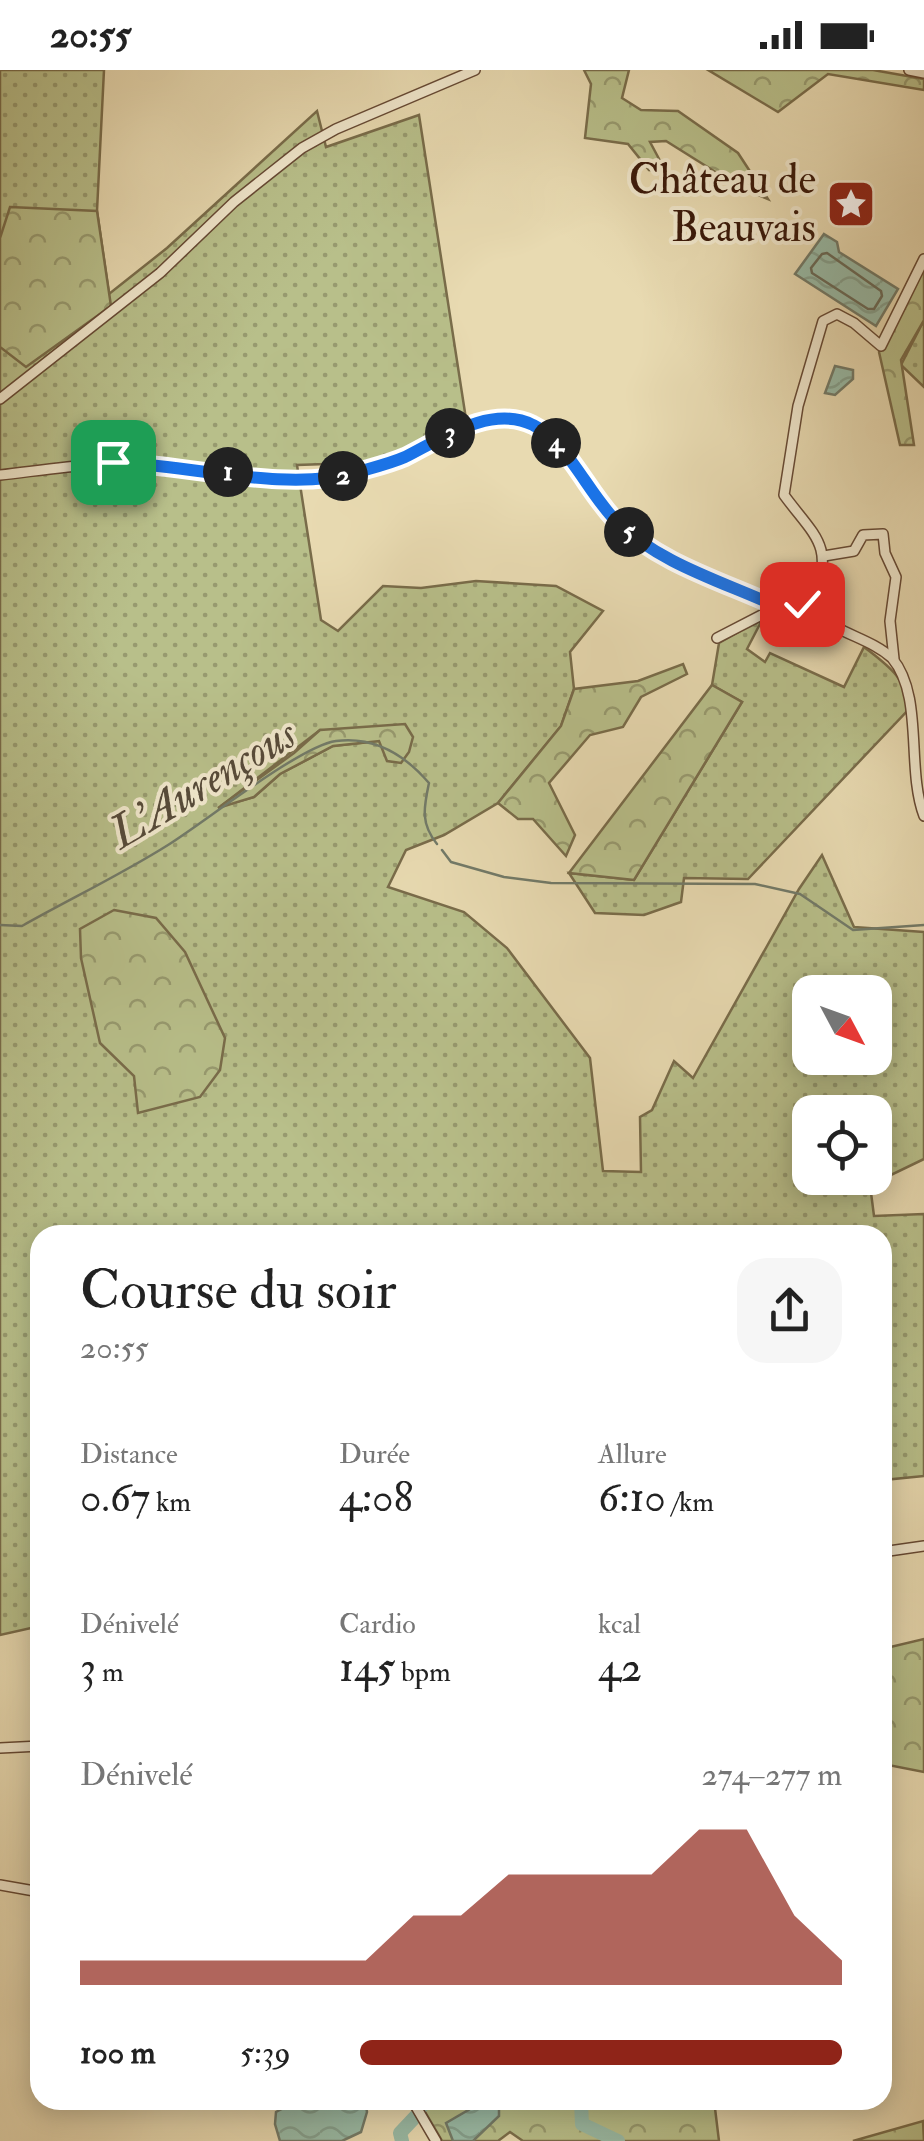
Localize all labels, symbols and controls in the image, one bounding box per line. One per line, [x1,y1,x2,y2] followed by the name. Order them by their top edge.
[50,11,132,59] text: 20:55
[629,154,816,254] place label: Château de Beauvais
[825,178,877,230] place icon: Château de Beauvais
[425,408,475,458] pin: 3
[445,415,455,450] text: 3
[531,418,581,468] pin: 4
[71,420,156,505] pin
[548,425,564,460] text: 4
[86,435,141,490] icon: arrive
[203,447,253,497] pin: 1
[318,451,368,501] pin: 2
[223,454,233,489] text: 1
[336,458,350,493] text: 2
[604,507,654,557] pin: 5
[623,514,635,549] text: 5
[760,562,845,647] pin
[775,577,830,632] icon: check
[98,706,307,863] water label: L'Aurençous
[792,975,892,1075] north arrow
[792,975,892,1195] map controls
[792,1095,892,1195] button: locate
[80,1256,397,1325] text: Course du soir
[737,1258,842,1363] button: share
[80,1328,149,1368] text: 20:55
[80,1437,178,1472] text: Distance
[339,1437,410,1472] text: Durée
[598,1437,667,1472] text: Allure
[80,1472,150,1524] text: 0.67
[339,1472,413,1524] text: 4:08
[598,1472,666,1524] text: 6:10
[150,1485,191,1520] text: km
[666,1485,714,1520] text: /km
[80,1607,179,1642] text: Dénivelé
[339,1607,416,1642] text: Cardio
[598,1607,641,1642] text: kcal
[80,1642,96,1694] text: 3
[339,1642,395,1694] text: 145
[598,1642,642,1694] text: 42
[96,1655,124,1690] text: m
[395,1655,451,1690] text: bpm
[80,1755,193,1795] text: Dénivelé
[702,1755,842,1795] text: 274–277 m
[80,2033,156,2073] text: 100 m
[240,2033,291,2073] text: 5:39

